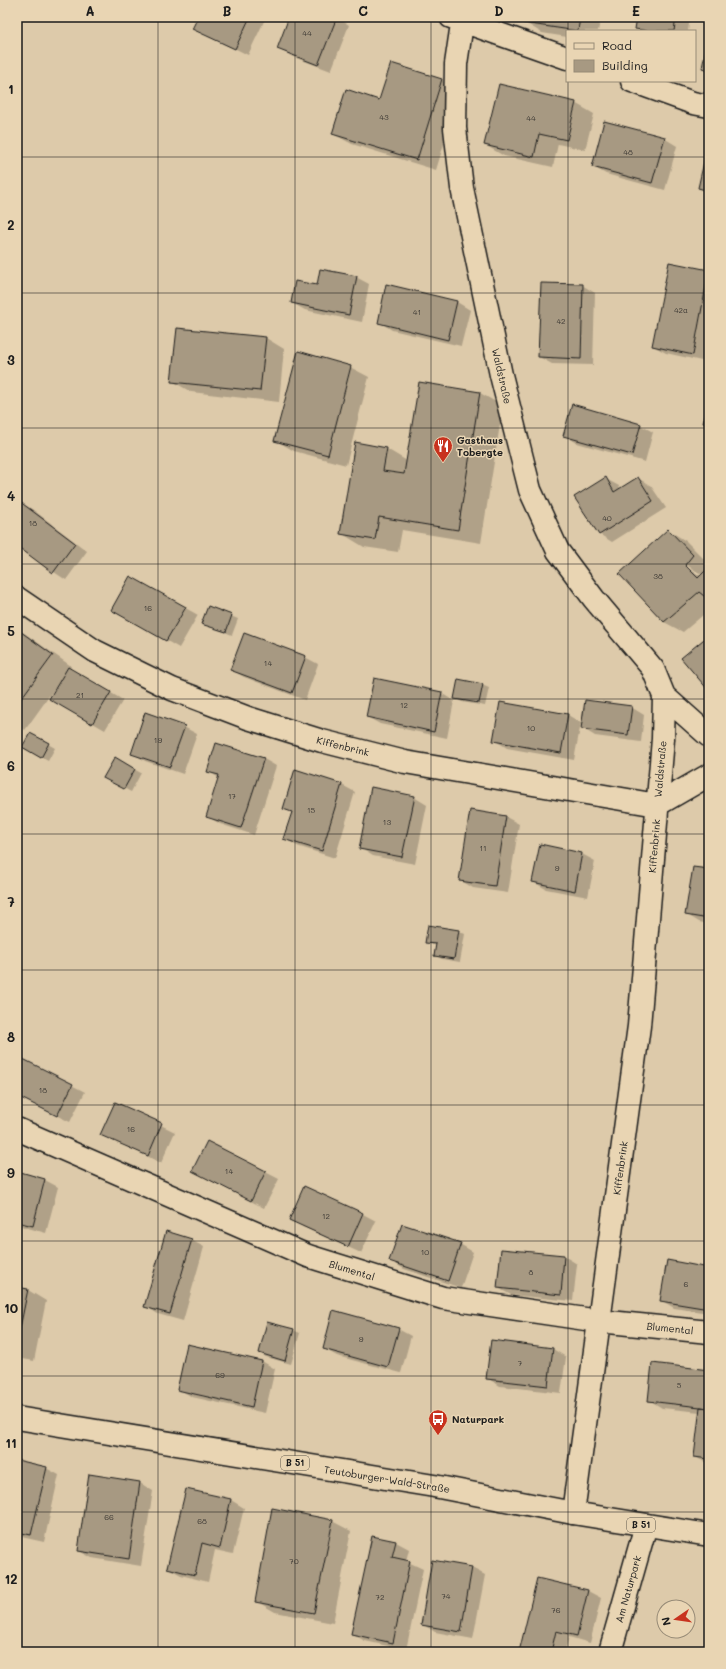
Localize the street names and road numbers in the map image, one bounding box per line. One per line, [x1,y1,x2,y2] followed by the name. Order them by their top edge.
[489,347,515,405] street label: Waldstraße
[315,733,371,759] street label: Kiffenbrink
[651,740,669,798] street label: Waldstraße
[645,819,663,873] street label: Kiffenbrink
[609,1140,631,1196] street label: Kiffenbrink
[327,1256,377,1284] street label: Blumental
[646,1319,694,1337] street label: Blumental
[281,1456,309,1470] road number: B 51
[323,1462,451,1496] street label: Teutoburger-Wald-Straße
[627,1518,655,1532] road number: B 51
[612,1554,644,1624] street label: Am Naturpark

